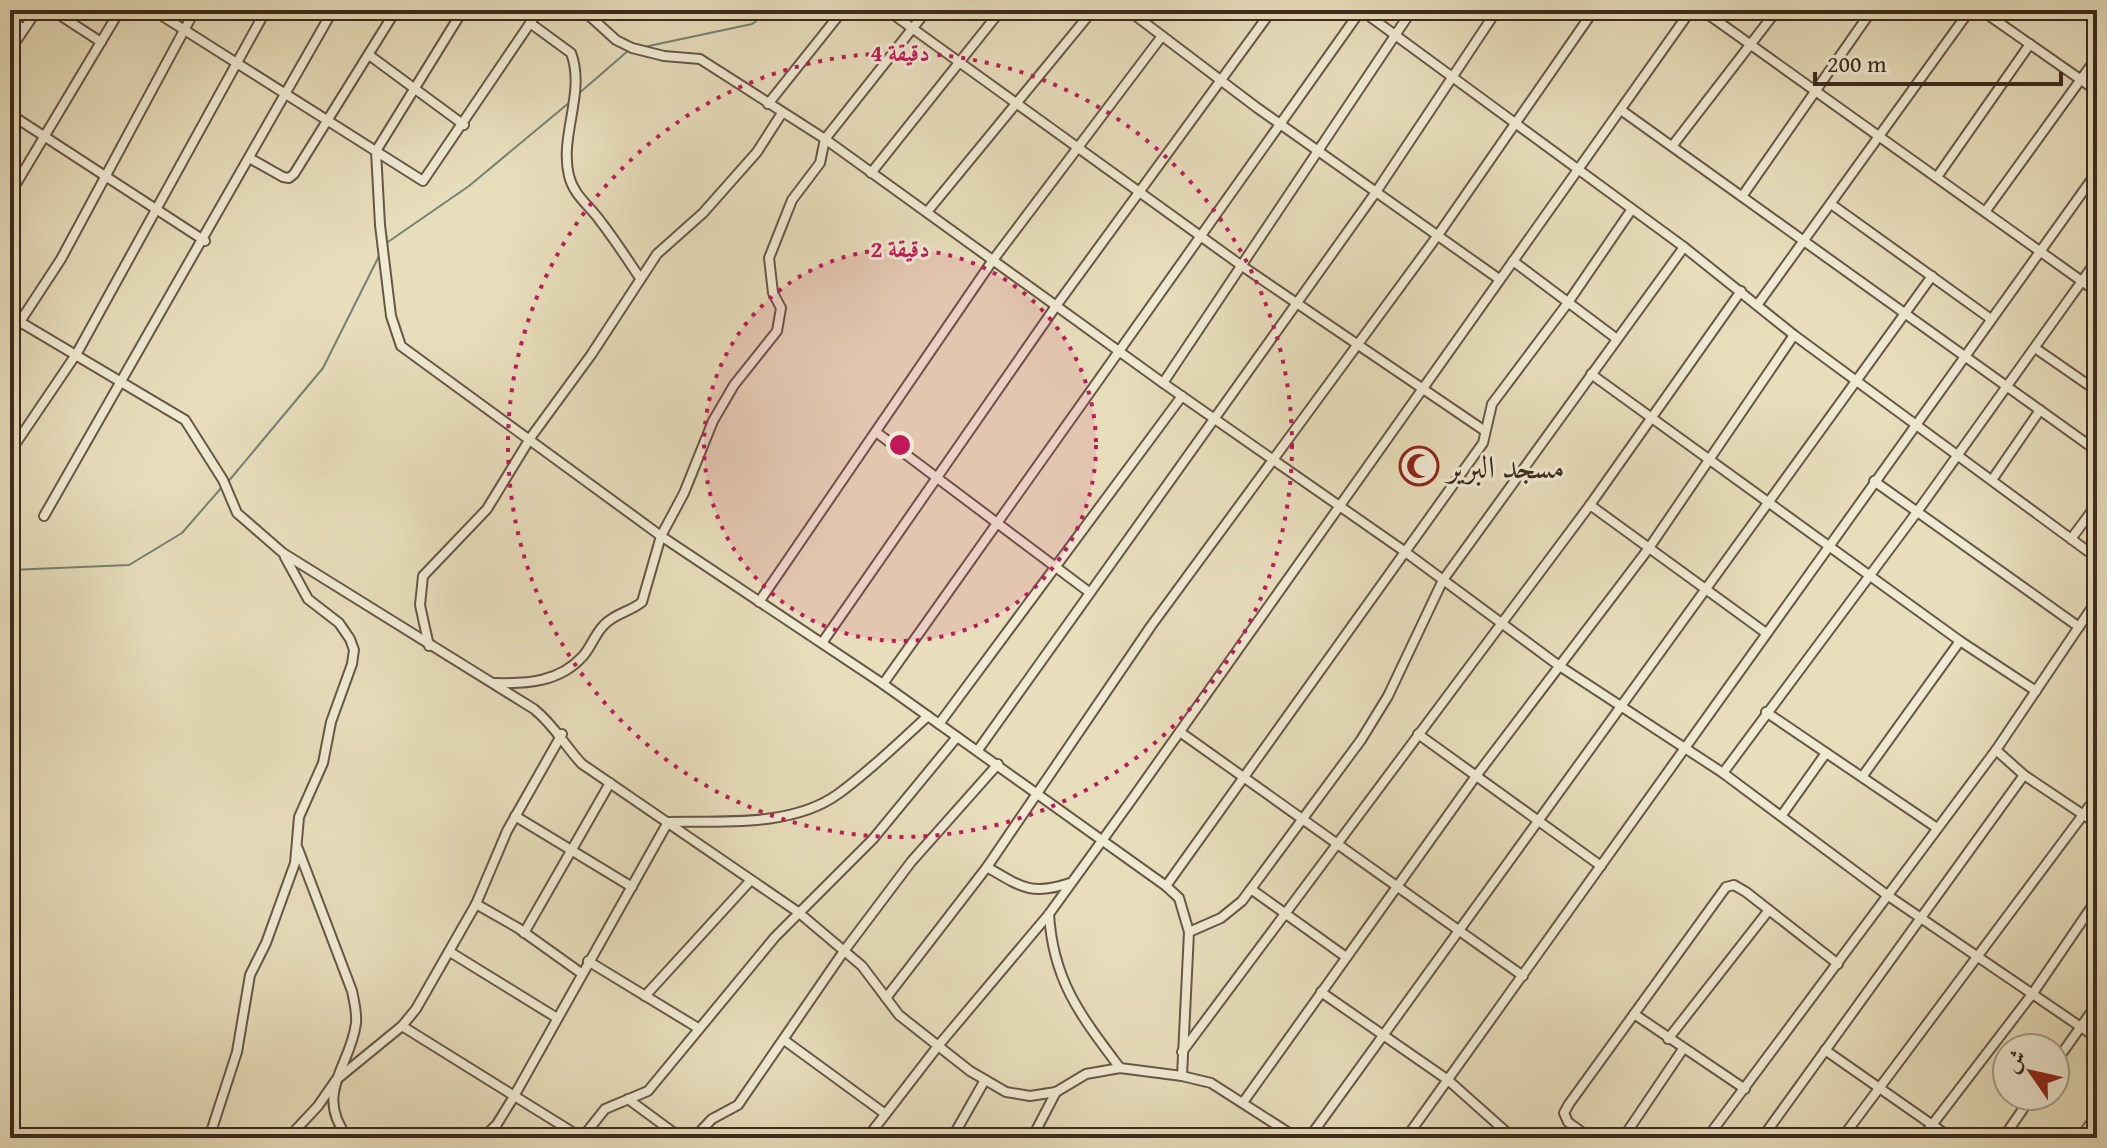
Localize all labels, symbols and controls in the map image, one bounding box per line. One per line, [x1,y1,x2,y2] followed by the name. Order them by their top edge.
[870,35,930,70] text: 4 دقيقة
[1815,36,2061,86] scale bar
[1827,46,1887,81] text: 200 m
[870,231,930,266] text: 2 دقيقة
[886,431,914,459] centre of rings
[1444,443,1565,490] place label: مسجد البرير
[1398,445,1440,487] mosque icon: مسجد البرير
[1991,1032,2071,1112] north arrow
[1995,1043,2034,1079] text: ش

